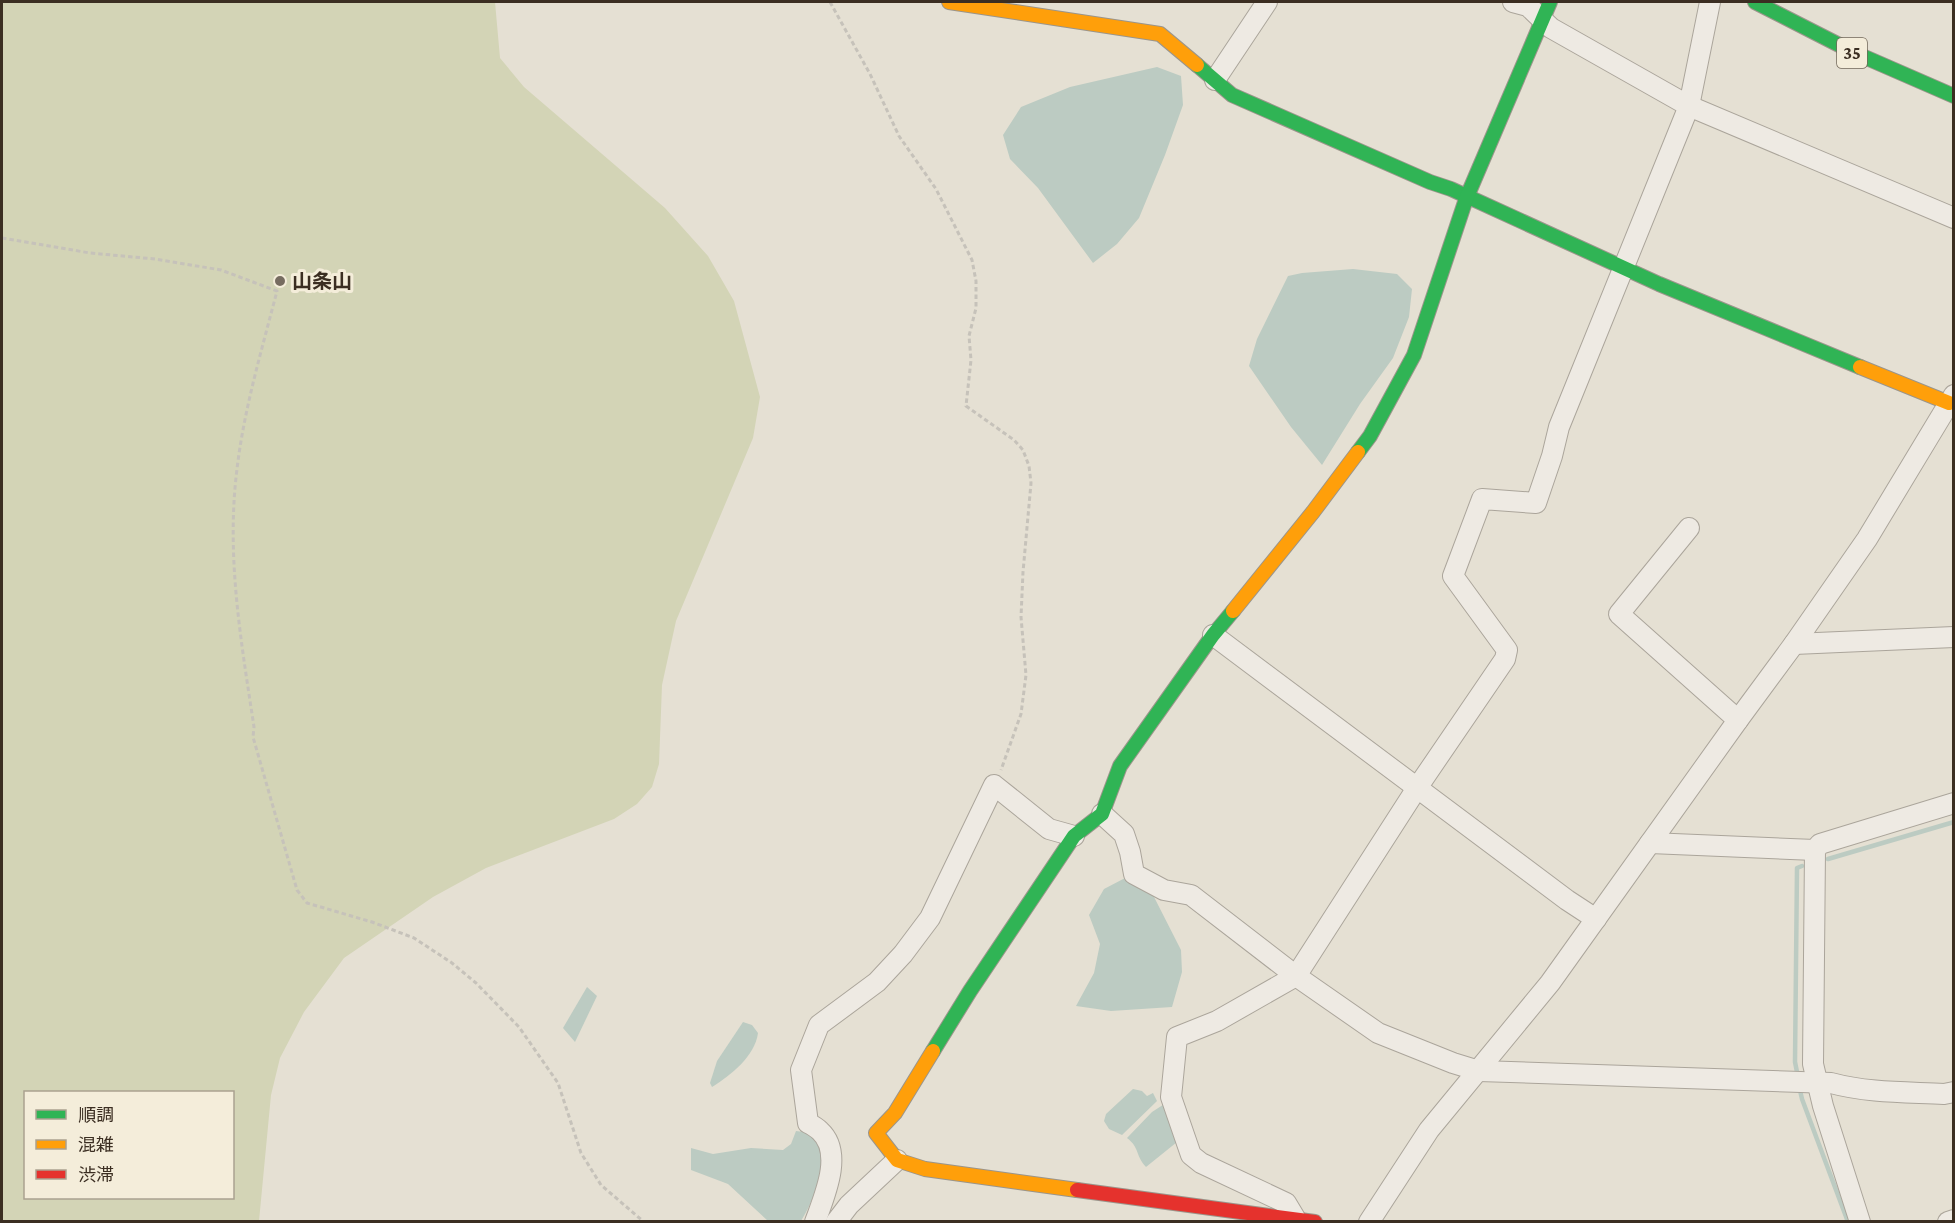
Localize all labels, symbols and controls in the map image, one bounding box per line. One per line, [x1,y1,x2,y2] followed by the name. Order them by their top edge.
[1837,38,1867,68] road number: 35
[292,270,352,292] place label: 山条山
[273,274,287,288] marker: 山条山
[24,1091,234,1199] legend
[78,1105,114,1125] text: 順調
[78,1135,114,1155] text: 混雑
[78,1165,114,1185] text: 渋滞

